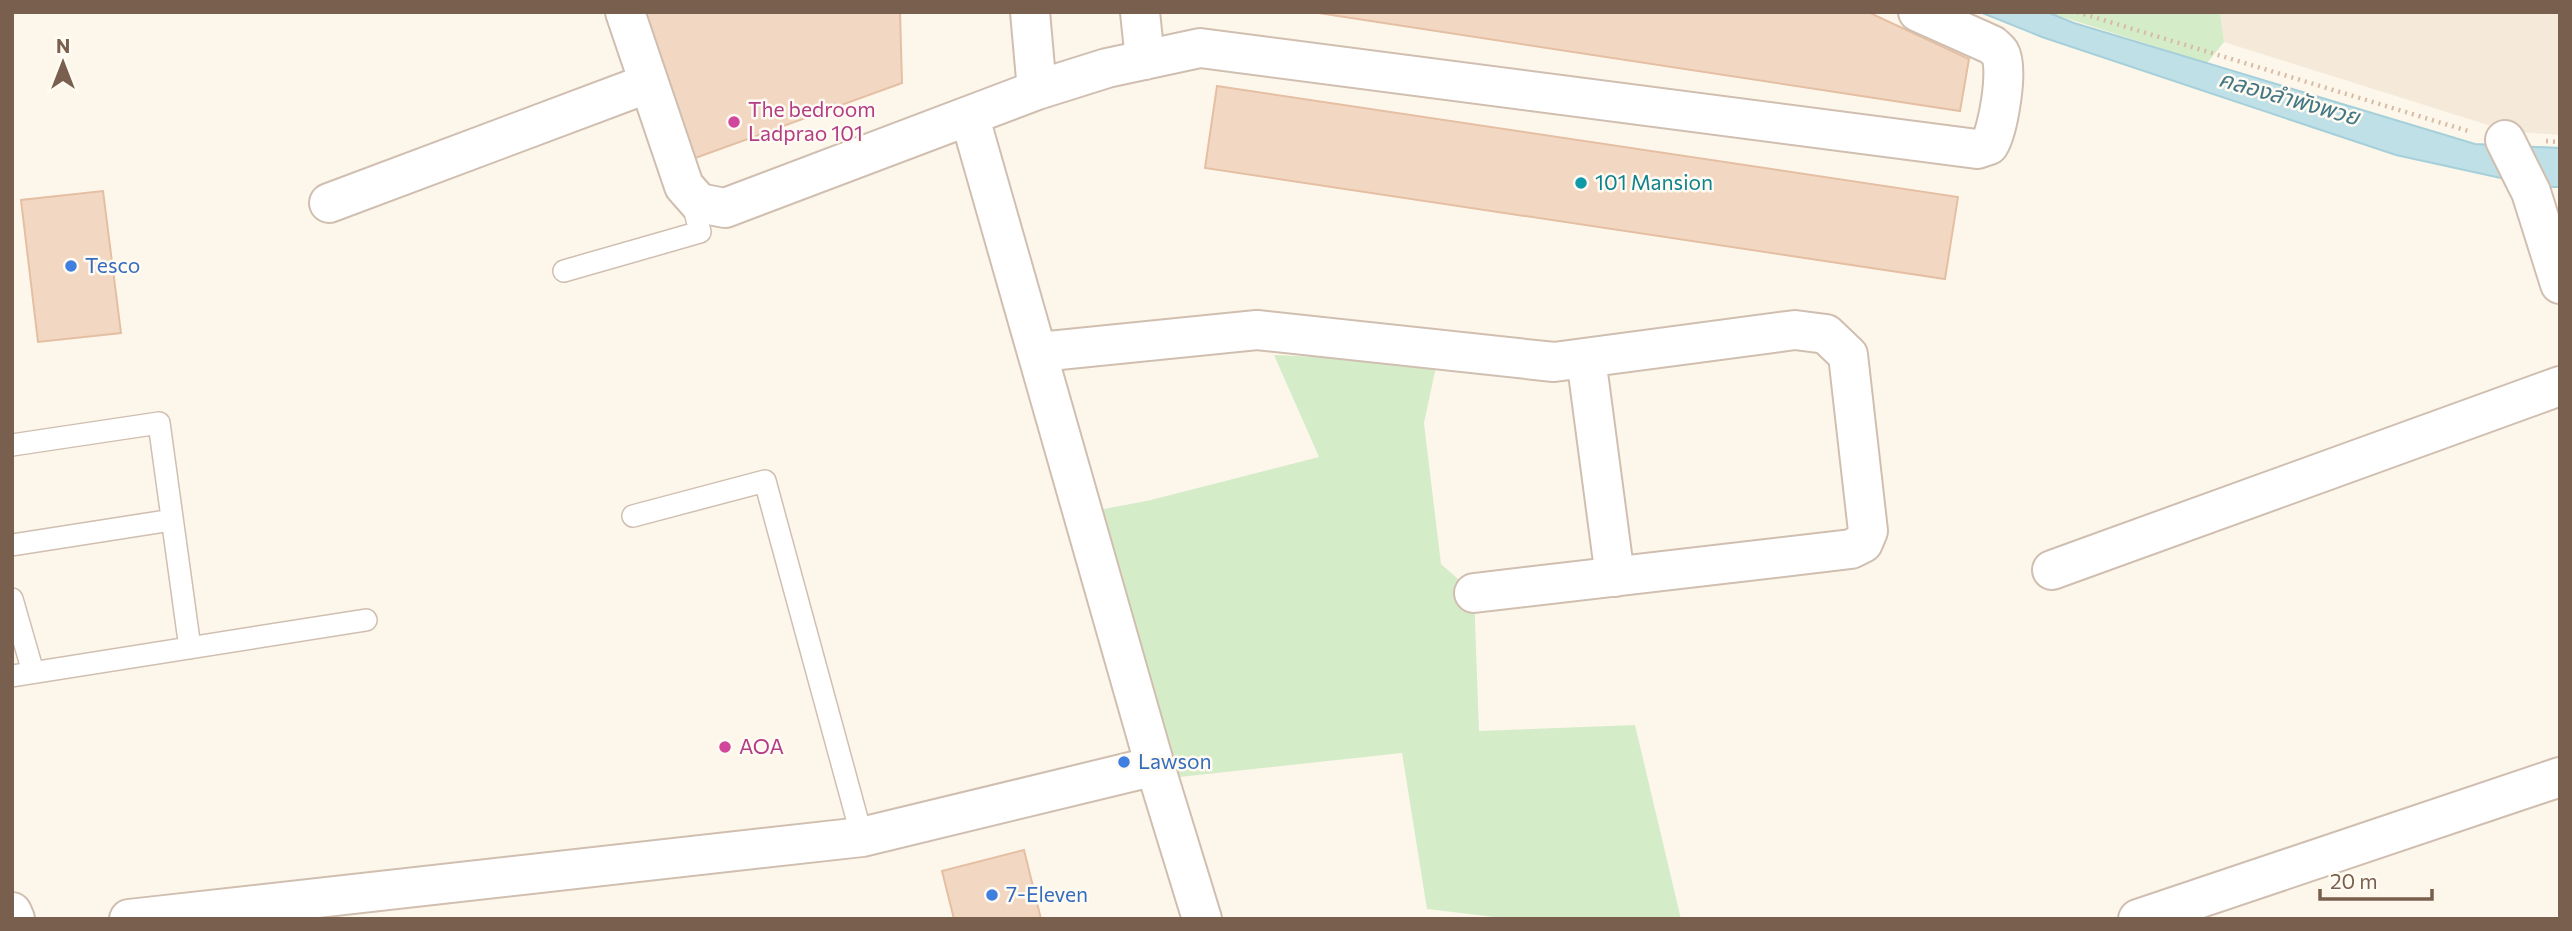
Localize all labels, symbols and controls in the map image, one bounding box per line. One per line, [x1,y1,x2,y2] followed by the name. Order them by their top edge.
[28,28,98,98] north arrow
[56,34,70,57] text: N
[2216,64,2364,131] water label: คลองลำพังพวย
[748,96,876,145] place label: The bedroom Ladprao 101
[726,114,742,130] marker: The bedroom Ladprao 101
[1595,169,1713,194] place label: 101 Mansion
[1573,175,1589,191] marker: 101 Mansion
[85,252,140,277] place label: Tesco
[63,258,79,274] marker: Tesco
[739,733,784,758] place label: AOA
[717,739,733,755] marker: AOA
[1138,748,1212,773] place label: Lawson
[1116,754,1132,770] marker: Lawson
[2320,858,2432,902] scale bar
[2330,868,2378,893] text: 20 m
[1006,881,1088,906] place label: 7-Eleven
[984,887,1000,903] marker: 7-Eleven

